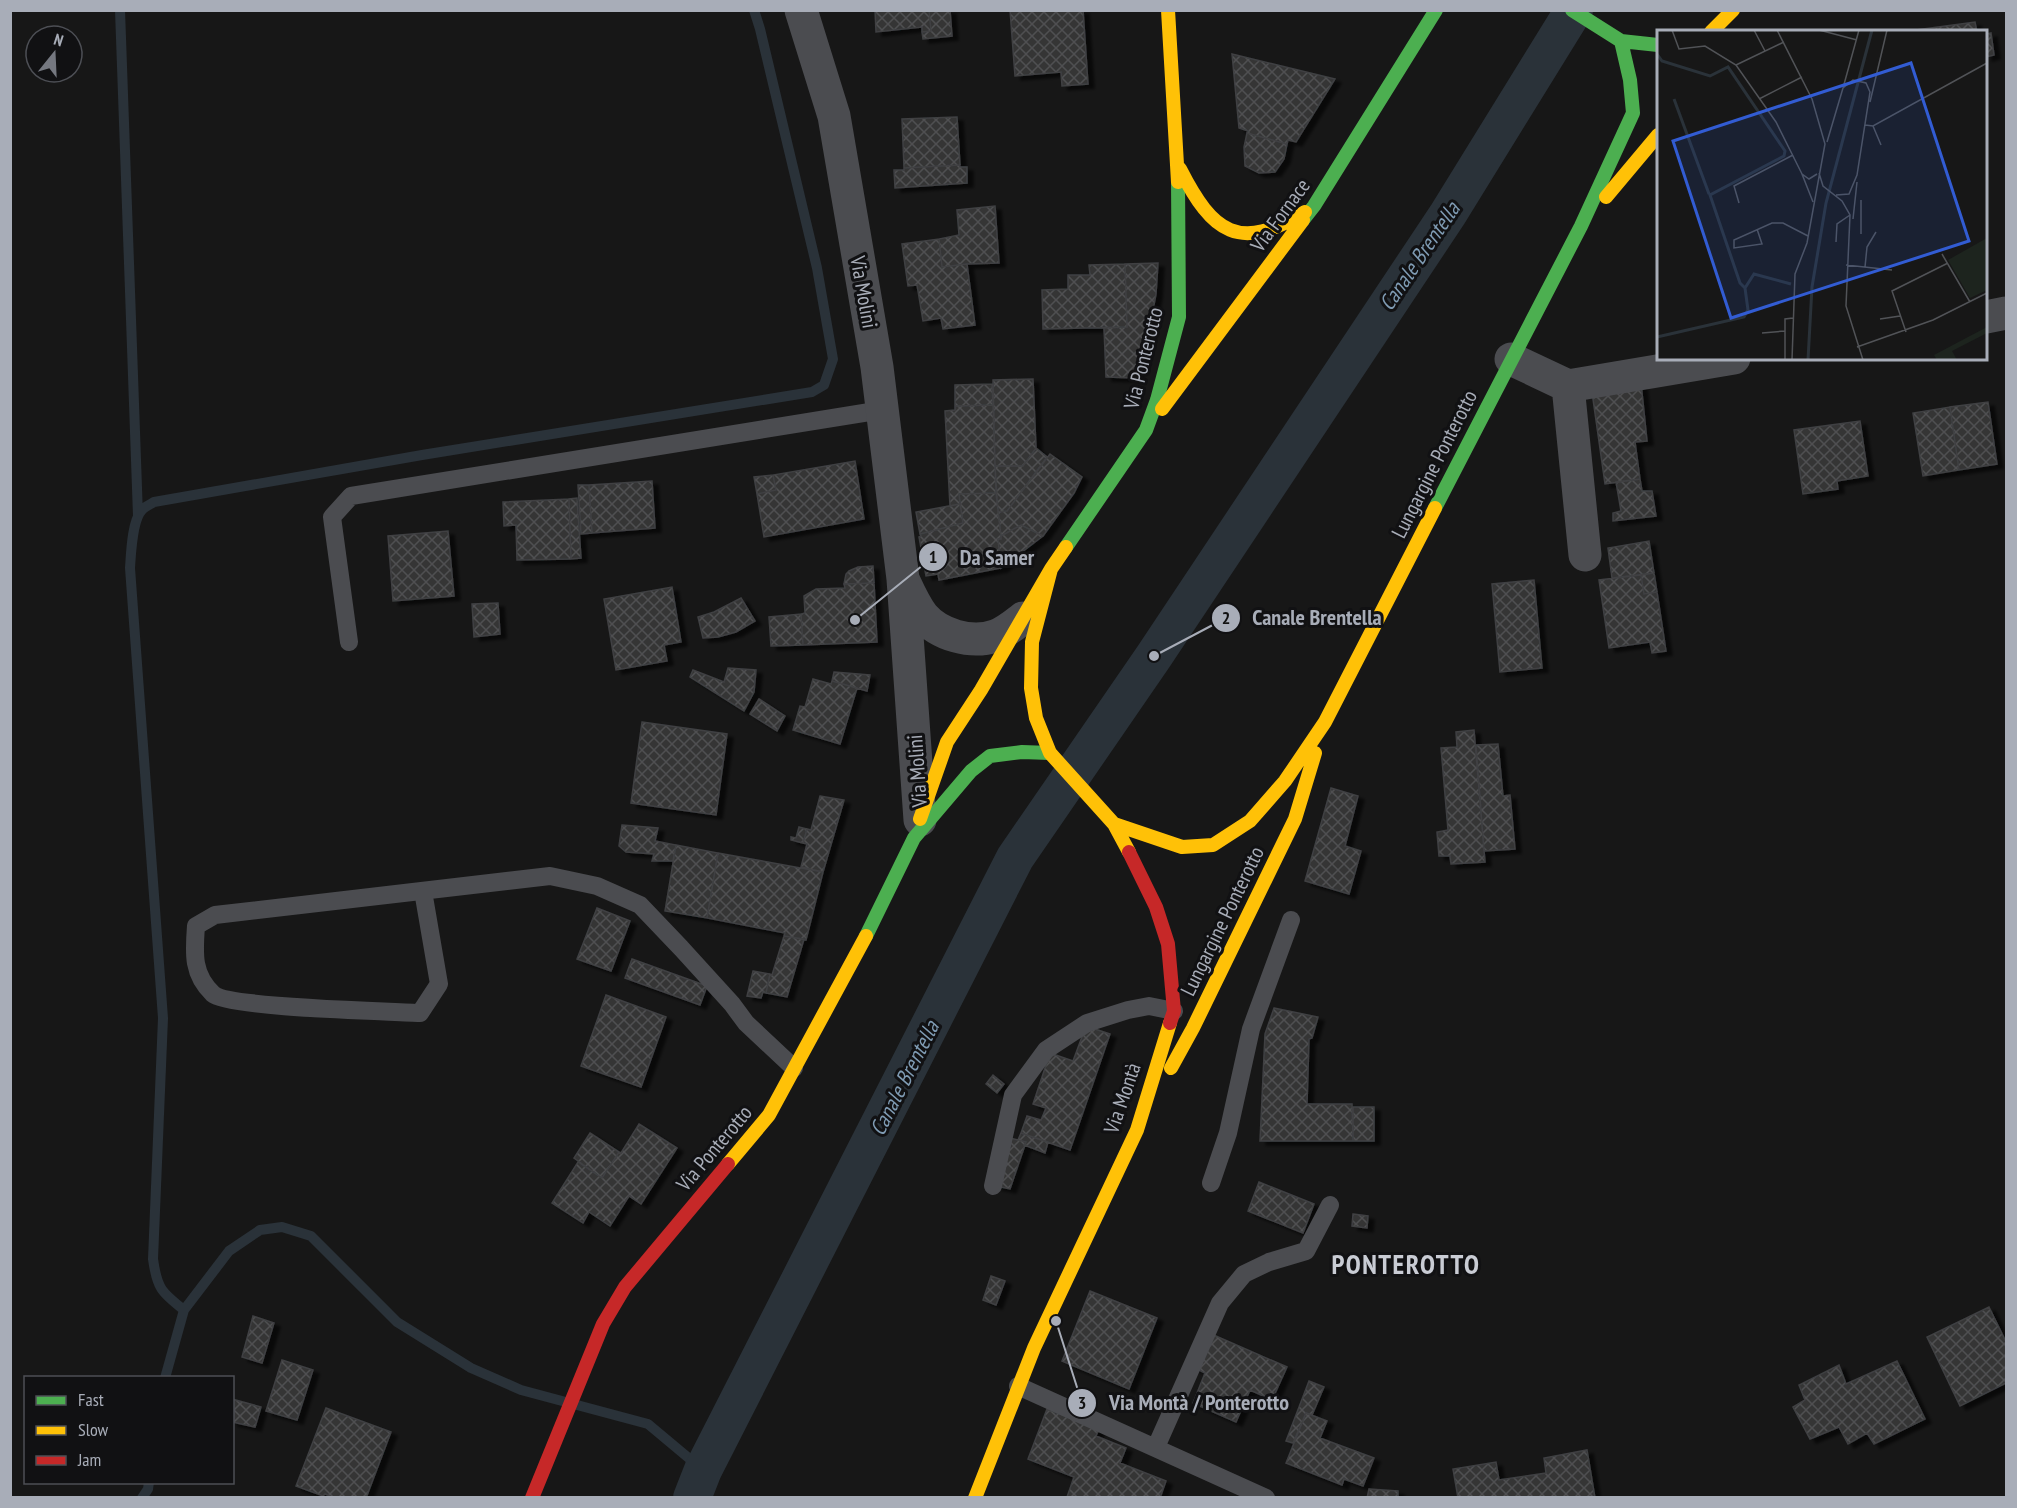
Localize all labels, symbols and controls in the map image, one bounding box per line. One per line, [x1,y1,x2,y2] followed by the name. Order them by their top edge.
[24,24,84,84] north arrow
[51,29,66,51] text: N
[1657,30,1987,360] inset map
[1244,173,1316,258] street label: Via Fornace
[1372,195,1466,316] water label: Canale Brentella
[844,253,884,330] street label: Via Molini
[1117,304,1169,413] street label: Via Ponterotto
[1385,385,1483,543] street label: Lungargine Ponterotto
[918,537,1047,577] callout: Da Samer
[960,543,1035,571] text: Da Samer
[929,545,937,568] text: 1
[1211,598,1394,638] callout: Canale Brentella
[1252,603,1382,631] text: Canale Brentella
[1222,606,1230,629] text: 2
[901,734,933,809] street label: Via Molini
[1174,842,1270,1000] street label: Lungargine Ponterotto
[863,1015,945,1140] water label: Canale Brentella
[1097,1059,1147,1138] street label: Via Montà
[670,1100,758,1197] street label: Via Ponterotto
[1332,1247,1480,1281] district label: PONTEROTTO
[24,1376,234,1484] legend
[1067,1383,1301,1423] callout: Via Montà / Ponterotto
[78,1388,104,1411] text: Fast
[1108,1388,1289,1416] text: Via Montà / Ponterotto
[1078,1391,1086,1414] text: 3
[78,1418,109,1441] text: Slow
[77,1448,101,1471] text: Jam

